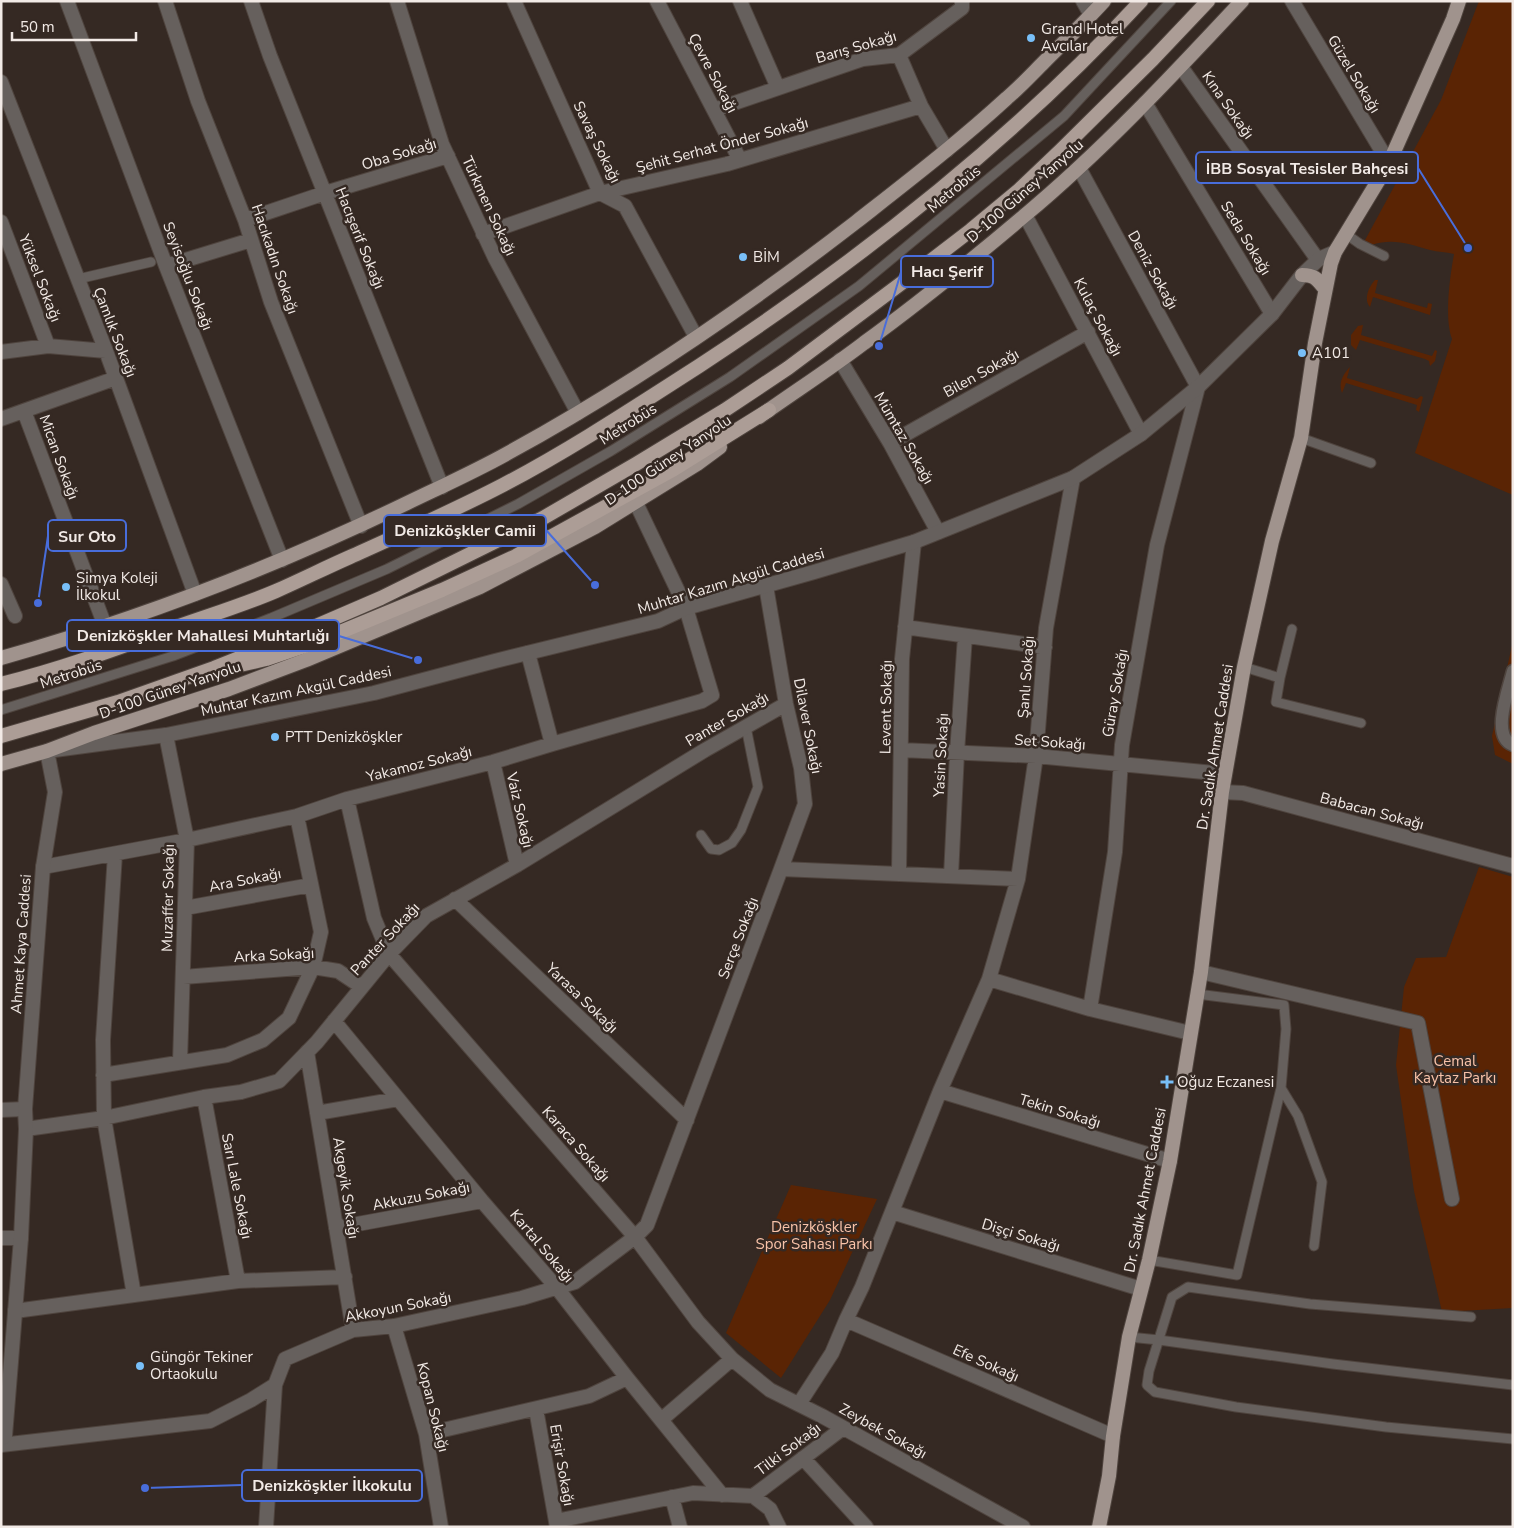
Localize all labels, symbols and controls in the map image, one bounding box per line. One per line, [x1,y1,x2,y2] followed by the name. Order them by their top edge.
[12,10,136,42] scale bar
[20,17,55,37] text: 50 m
[1041,19,1124,56] place label: Grand Hotel Avcılar
[813,26,899,68] street label: Barış Sokağı
[684,30,742,116] street label: Çevre Sokağı
[1323,31,1385,117] street label: Güzel Sokağı
[1025,32,1037,44] marker: Grand Hotel Avcılar
[1197,67,1259,143] street label: Kına Sokağı
[569,98,625,186] street label: Savaş Sokağı
[634,112,810,178] street label: Şehit Serhat Önder Sokağı
[359,133,439,175] street label: Oba Sokağı
[962,135,1088,247] street label: D-100 Güney Yanyolu
[1196,152,1418,183] callout: İBB Sosyal Tesisler Bahçesi
[457,153,521,259] street label: Türkmen Sokağı
[1206,158,1408,180] text: İBB Sosyal Tesisler Bahçesi
[923,161,985,217] street label: Metrobüs
[331,184,389,292] street label: Hacışerif Sokağı
[1216,197,1276,279] street label: Seda Sokağı
[247,201,303,317] street label: Hacıkadın Sokağı
[158,219,218,333] street label: Seyisoğlu Sokağı
[1123,227,1183,313] street label: Deniz Sokağı
[14,230,66,325] street label: Yüksel Sokağı
[753,247,780,267] place label: BİM
[737,251,749,263] marker: BİM
[901,256,993,287] callout: Hacı Şerif
[911,261,984,283] text: Hacı Şerif
[1069,274,1127,360] street label: Kulaç Sokağı
[89,284,141,380] street label: Çamlık Sokağı
[1312,343,1350,363] place label: A101
[940,344,1022,402] street label: Bilen Sokağı
[1296,347,1308,359] marker: A101
[870,388,938,488] street label: Mümtaz Sokağı
[596,399,660,449] street label: Metrobüs
[601,410,735,510] street label: D-100 Güney Yanyolu
[34,412,84,502] street label: Mican Sokağı
[384,515,546,546] callout: Denizköşkler Camii
[48,520,126,551] callout: Sur Oto
[394,520,536,542] text: Denizköşkler Camii
[58,526,116,548] text: Sur Oto
[635,543,827,619] street label: Muhtar Kazım Akgül Caddesi
[76,568,158,605] place label: Simya Koleji İlkokul
[60,581,72,593] marker: Simya Koleji İlkokul
[67,620,339,651] callout: Denizköşkler Mahallesi Muhtarlığı
[77,625,329,647] text: Denizköşkler Mahallesi Muhtarlığı
[1013,635,1039,719] street label: Şanlı Sokağı
[1097,647,1133,739] street label: Güray Sokağı
[37,655,105,693] street label: Metrobüs
[96,656,244,724] street label: D-100 Güney Yanyolu
[875,660,897,754] street label: Levent Sokağı
[199,661,393,721] street label: Muhtar Kazım Akgül Caddesi
[1192,663,1238,831] street label: Dr. Sadık Ahmet Caddesi
[789,676,827,776] street label: Dilaver Sokağı
[682,687,772,751] street label: Panter Sokağı
[929,713,953,798] street label: Yasin Sokağı
[285,727,403,747] place label: PTT Denizköşkler
[1014,730,1086,754] street label: Set Sokağı
[269,731,281,743] marker: PTT Denizköşkler
[363,741,474,787] street label: Yakamoz Sokağı
[501,769,538,850] street label: Vaiz Sokağı
[1318,787,1426,835] street label: Babacan Sokağı
[157,844,179,952] street label: Muzaffer Sokağı
[207,863,283,897] street label: Ara Sokağı
[6,873,36,1015] street label: Ahmet Kaya Caddesi
[713,894,763,982] street label: Serçe Sokağı
[346,898,424,980] street label: Panter Sokağı
[233,943,315,967] street label: Arka Sokağı
[541,958,622,1038] street label: Yarasa Sokağı
[1414,1051,1496,1088] park label: Cemal Kaytaz Parkı
[1177,1072,1274,1092] place label: Oğuz Eczanesi
[1161,1076,1173,1088] marker: Oğuz Eczanesi
[1017,1089,1103,1133] street label: Tekin Sokağı
[537,1102,615,1186] street label: Karaca Sokağı
[1119,1106,1171,1274] street label: Dr. Sadık Ahmet Caddesi
[217,1131,257,1241] street label: Sarı Lale Sokağı
[328,1136,364,1240] street label: Akgeyik Sokağı
[371,1177,471,1215] street label: Akkuzu Sokağı
[505,1205,579,1287] street label: Kartal Sokağı
[979,1214,1063,1256] street label: Dişçi Sokağı
[755,1217,873,1254] park label: Denizköşkler Spor Sahası Parkı
[343,1287,453,1327] street label: Akkoyun Sokağı
[950,1340,1022,1386] street label: Efe Sokağı
[150,1347,254,1384] place label: Güngör Tekiner Ortaokulu
[134,1360,146,1372] marker: Güngör Tekiner Ortaokulu
[412,1360,454,1454] street label: Kopan Sokağı
[836,1399,930,1463] street label: Zeybek Sokağı
[751,1418,825,1480] street label: Tilki Sokağı
[545,1423,579,1507] street label: Erişir Sokağı
[242,1470,422,1501] callout: Denizköşkler İlkokulu
[252,1475,412,1497] text: Denizköşkler İlkokulu

